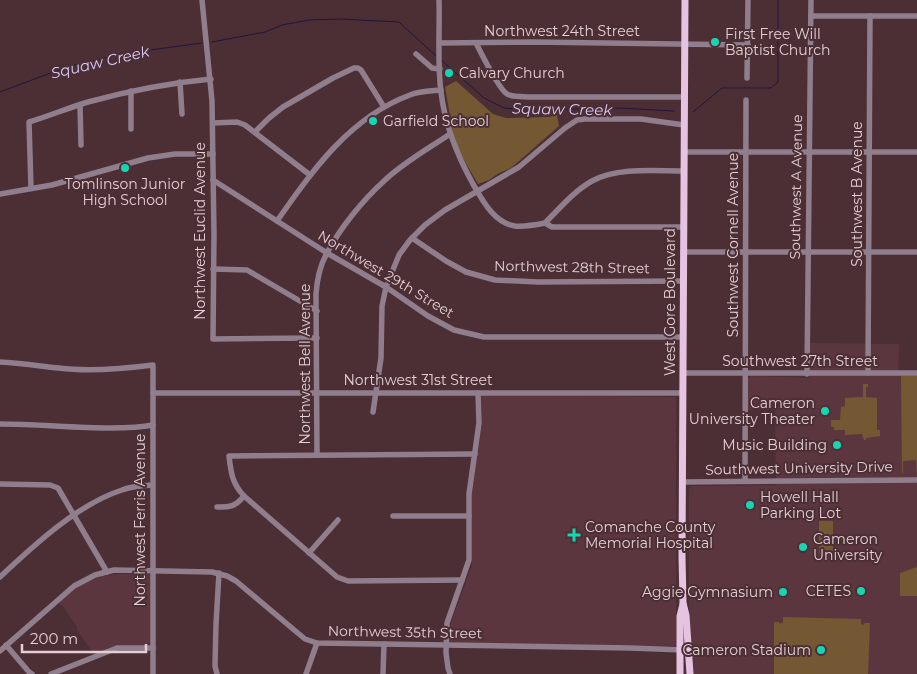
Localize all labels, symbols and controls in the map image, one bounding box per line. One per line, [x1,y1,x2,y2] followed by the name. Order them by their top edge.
[484,22,640,40] street label: Northwest 24th Street
[725,25,830,59] place label: First Free Will Baptist Church
[709,36,721,48] marker: First Free Will Baptist Church
[49,41,152,83] water label: Squaw Creek
[459,64,565,82] place label: Calvary Church
[443,67,455,79] marker: Calvary Church
[512,99,613,119] water label: Squaw Creek
[383,112,489,130] place label: Garfield School
[786,114,806,260] street label: Southwest A Avenue
[367,115,379,127] marker: Garfield School
[848,121,866,267] street label: Southwest B Avenue
[191,142,209,320] street label: Northwest Euclid Avenue
[724,153,742,337] street label: Southwest Cornell Avenue
[119,162,131,174] marker: Tomlinson Junior High School
[65,175,186,209] place label: Tomlinson Junior High School
[315,226,458,322] street label: Northwest 29th Street
[661,228,679,376] street label: West Gore Boulevard
[494,257,650,277] street label: Northwest 28th Street
[296,284,314,444] street label: Northwest Bell Avenue
[722,352,878,370] street label: Southwest 27th Street
[343,371,493,389] street label: Northwest 31st Street
[689,394,815,428] place label: Cameron University Theater
[819,405,831,417] marker: Cameron University Theater
[131,434,149,606] street label: Northwest Ferris Avenue
[722,436,827,454] place label: Music Building
[831,439,843,451] marker: Music Building
[705,457,893,479] street label: Southwest University Drive
[760,488,841,522] place label: Howell Hall Parking Lot
[744,499,756,511] marker: Howell Hall Parking Lot
[585,518,716,552] place label: Comanche County Memorial Hospital
[567,528,581,542] marker: Comanche County Memorial Hospital
[813,530,882,564] place label: Cameron University
[797,541,809,553] marker: Cameron University
[806,582,851,600] place label: CETES
[642,583,773,601] place label: Aggie Gymnasium
[855,585,867,597] marker: CETES
[777,586,789,598] marker: Aggie Gymnasium
[22,622,146,654] scale bar
[328,622,483,642] street label: Northwest 35th Street
[30,629,78,648] text: 200 m
[682,641,811,659] place label: Cameron Stadium
[815,644,827,656] marker: Cameron Stadium

